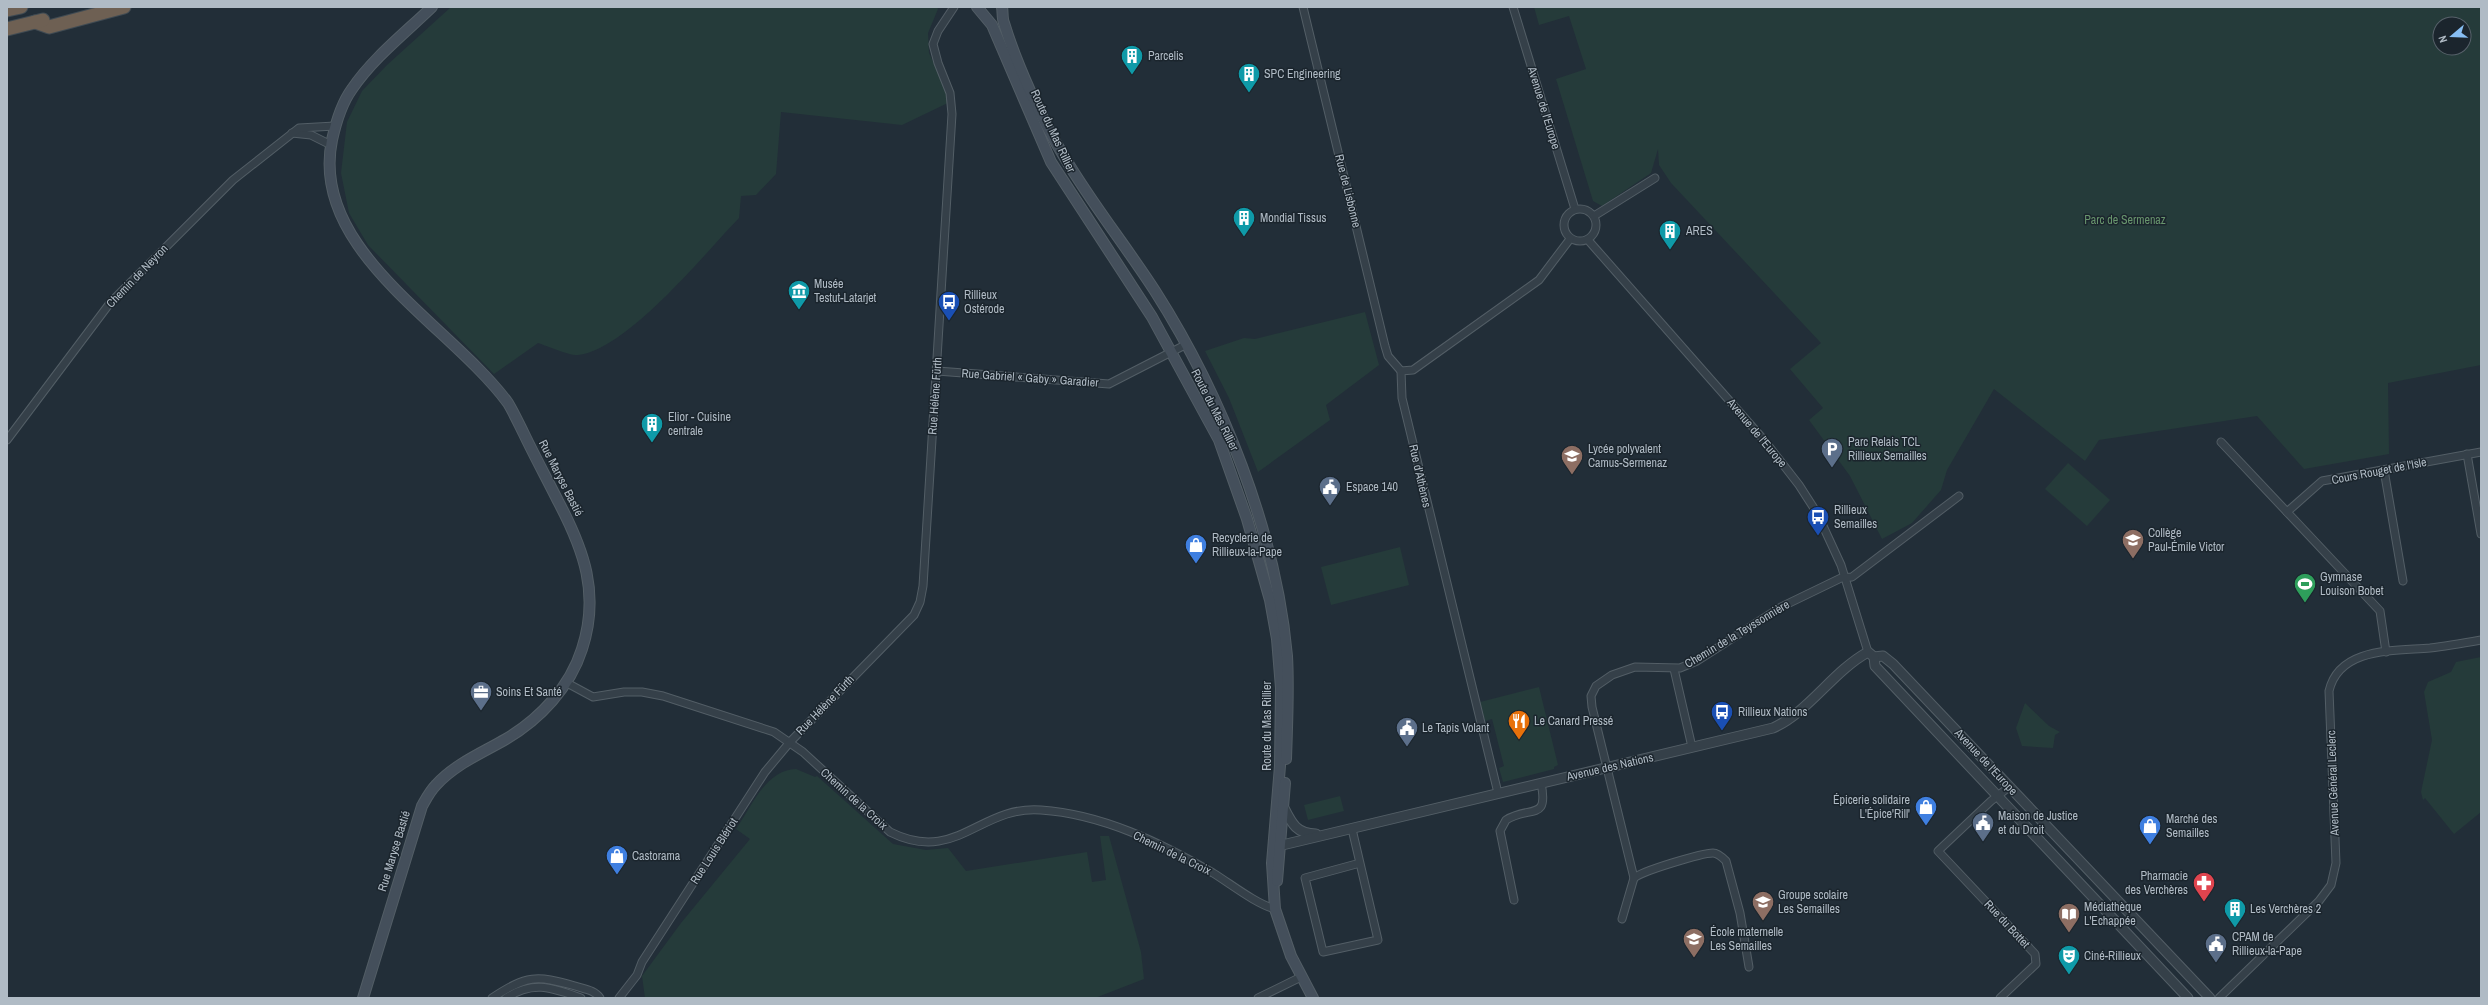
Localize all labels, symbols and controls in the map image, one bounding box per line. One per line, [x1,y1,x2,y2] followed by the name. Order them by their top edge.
[2432,16,2472,56] north arrow
[2435,34,2450,45] text: N
[1119,43,1145,76] building icon: Parcelis
[1148,48,1184,64] place label: Parcelis
[1236,61,1262,94] building icon: SPC Engineering
[1524,64,1564,151] street label: Avenue de l'Europe
[1264,66,1341,82] place label: SPC Engineering
[1027,87,1080,176] street label: Route du Mas Rillier
[1331,153,1365,229] street label: Rue de Lisbonne
[1231,205,1257,238] building icon: Mondial Tissus
[1260,210,1326,226] place label: Mondial Tissus
[2084,212,2166,228] park label: Parc de Sermenaz
[1657,218,1683,251] building icon: ARES
[1685,223,1713,239] place label: ARES
[103,241,171,311] street label: Chemin de Neyron
[814,276,877,306] place label: Musée Testut-Latarjet
[786,278,812,311] museum icon: Musée Testut-Latarjet
[964,287,1004,317] place label: Rillieux Ostérode
[936,289,962,322] bus stop icon: Rillieux Ostérode
[924,357,946,435] street label: Rue Hélène Fürth
[961,365,1100,391] street label: Rue Gabriel « Gaby » Garadier
[1188,366,1243,454] street label: Route du Mas Rillier
[1723,394,1791,471] street label: Avenue de l'Europe
[668,409,731,439] place label: Elior - Cuisine centrale
[639,411,665,444] building icon: Elior - Cuisine centrale
[1848,434,1927,464] place label: Parc Relais TCL Rillieux Semailles
[1819,436,1845,469] parking icon: Parc Relais TCL Rillieux Semailles
[535,437,587,519] street label: Rue Maryse Bastié
[1588,441,1667,471] place label: Lycée polyvalent Camus-Sermenaz
[1405,443,1435,509] street label: Rue d'Athènes
[1559,443,1585,476] school or university icon: Lycée polyvalent Camus-Sermenaz
[2330,454,2428,488] street label: Cours Rouget de l'Isle
[1317,474,1343,507] public building icon: Espace 140
[1346,479,1398,495] place label: Espace 140
[1834,502,1877,532] place label: Rillieux Semailles
[1805,504,1831,537] bus stop icon: Rillieux Semailles
[2148,525,2225,555] place label: Collège Paul-Émile Victor
[2120,527,2146,560] school or university icon: Collège Paul-Émile Victor
[1212,530,1282,560] place label: Recyclerie de Rillieux-la-Pape
[1183,532,1209,565] shop icon: Recyclerie de Rillieux-la-Pape
[2320,569,2384,599] place label: Gymnase Louison Bobet
[2292,571,2318,604] sports icon: Gymnase Louison Bobet
[1682,596,1792,672] street label: Chemin de la Teyssonnière
[792,672,858,738] street label: Rue Hélène Fürth
[468,679,494,712] office icon: Soins Et Santé
[1259,680,1275,771] street label: Route du Mas Rillier
[496,684,562,700] place label: Soins Et Santé
[1709,699,1735,732] bus stop icon: Rillieux Nations
[1738,704,1808,720] place label: Rillieux Nations
[1506,708,1532,741] restaurant icon: Le Canard Pressé
[1534,713,1613,729] place label: Le Canard Pressé
[1394,715,1420,748] public building icon: Le Tapis Volant
[1422,720,1490,736] place label: Le Tapis Volant
[1950,725,2021,799] street label: Avenue de l'Europe
[2323,730,2343,837] street label: Avenue Général Leclerc
[1564,749,1655,785] street label: Avenue des Nations
[817,765,891,833] street label: Chemin de la Croix
[1833,792,1910,822] place label: Épicerie solidaire L'Épice'Rill'
[1913,794,1939,827] shop icon: Épicerie solidaire L'Épice'Rill'
[1998,808,2078,838] place label: Maison de Justice et du Droit
[374,809,414,893] street label: Rue Maryse Bastié
[1970,810,1996,843] public building icon: Maison de Justice et du Droit
[2166,811,2217,841] place label: Marché des Semailles
[2137,813,2163,846] shop icon: Marché des Semailles
[687,815,742,887] street label: Rue Louis Blériot
[1130,827,1214,879] street label: Chemin de la Croix
[604,843,630,876] shop icon: Castorama
[632,848,681,864] place label: Castorama
[2125,868,2188,898] place label: Pharmacie des Verchères
[2191,870,2217,903] pharmacy icon: Pharmacie des Verchères
[1778,887,1848,917] place label: Groupe scolaire Les Semailles
[1750,889,1776,922] school or university icon: Groupe scolaire Les Semailles
[2222,896,2248,929] building icon: Les Verchères 2
[1981,897,2034,952] street label: Rue du Bottet
[2084,899,2141,929] place label: Médiathèque L'Echappée
[2056,901,2082,934] library icon: Médiathèque L'Echappée
[2250,901,2321,917] place label: Les Verchères 2
[1710,924,1783,954] place label: École maternelle Les Semailles
[1681,926,1707,959] school or university icon: École maternelle Les Semailles
[2232,929,2302,959] place label: CPAM de Rillieux-la-Pape
[2203,931,2229,964] public building icon: CPAM de Rillieux-la-Pape
[2056,943,2082,976] theatre icon: Ciné-Rillieux
[2084,948,2141,964] place label: Ciné-Rillieux

